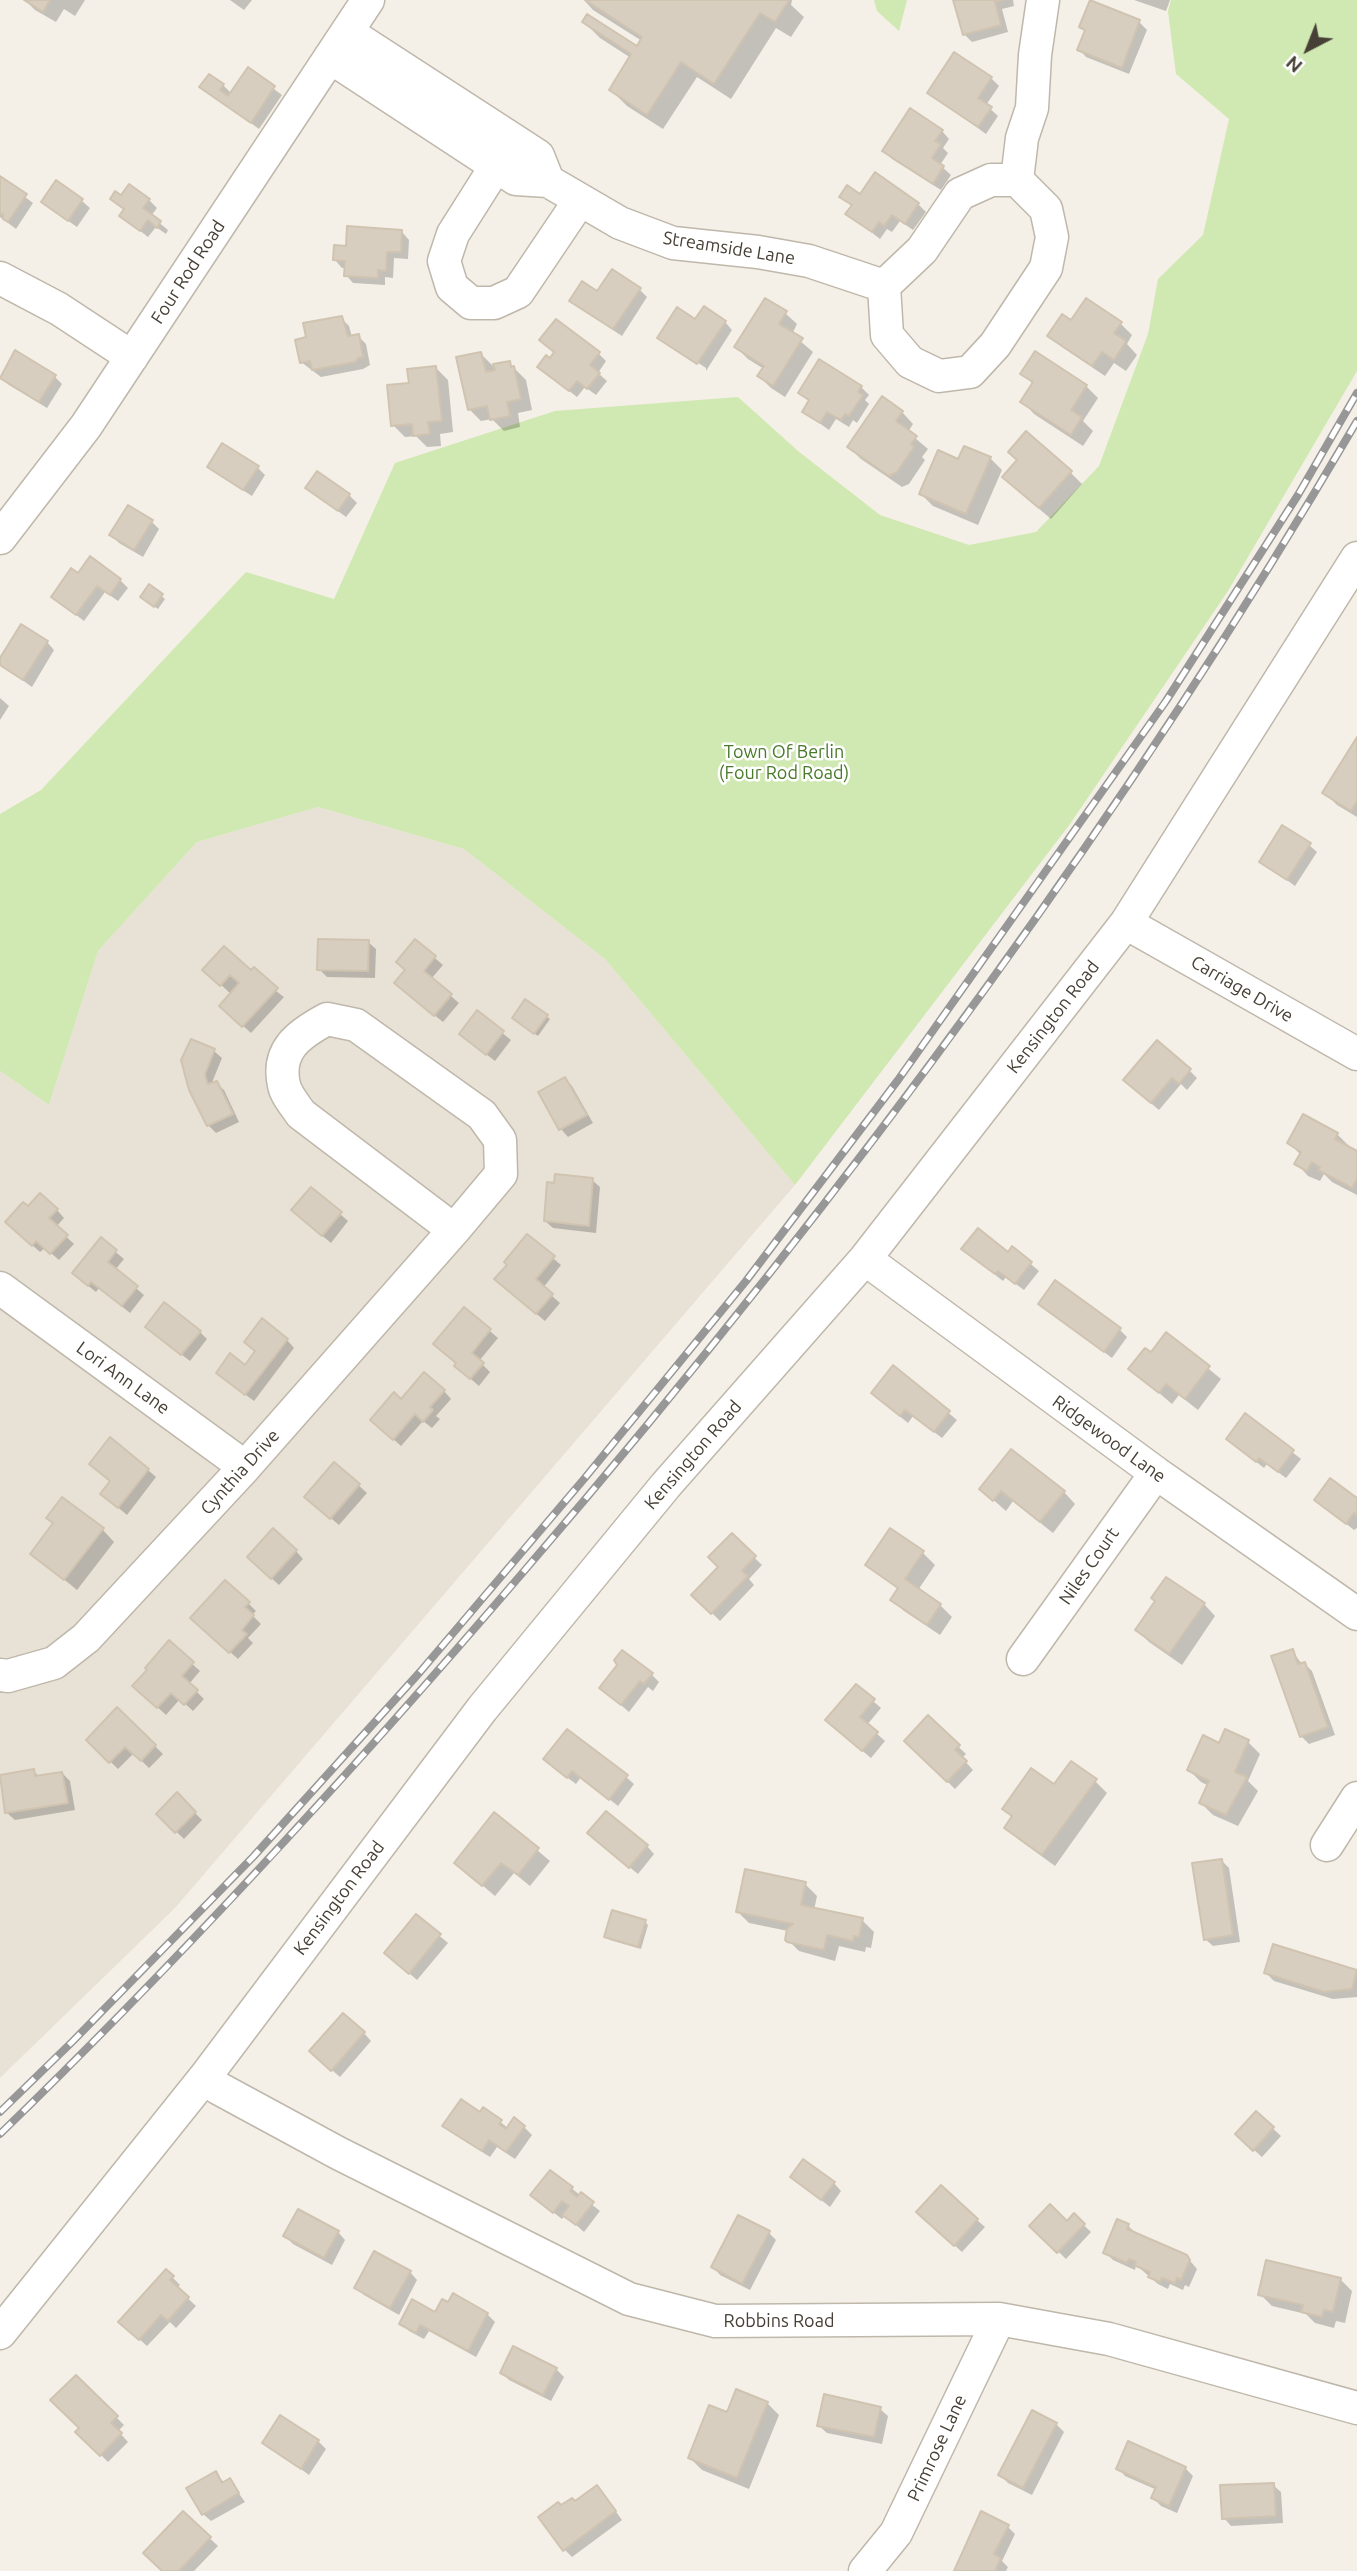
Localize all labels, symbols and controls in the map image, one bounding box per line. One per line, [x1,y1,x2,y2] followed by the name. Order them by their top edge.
[1273,14,1343,84] north arrow
[1281,52,1307,78] text: N
[147,216,229,328] street label: Four Rod Road
[661,227,797,269] street label: Streamside Lane
[719,741,849,784] park label: Town Of Berlin (Four Rod Road)
[1187,951,1297,1027] street label: Carriage Drive
[1002,956,1104,1078] street label: Kensington Road
[72,1337,174,1419] street label: Lori Ann Lane
[1048,1391,1170,1487] street label: Ridgewood Lane
[640,1396,746,1514] street label: Kensington Road
[196,1425,284,1519] street label: Cynthia Drive
[1054,1523,1124,1609] street label: Niles Court
[289,1837,389,1959] street label: Kensington Road
[724,2310,834,2332] street label: Robbins Road
[903,2391,971,2505] street label: Primrose Lane

